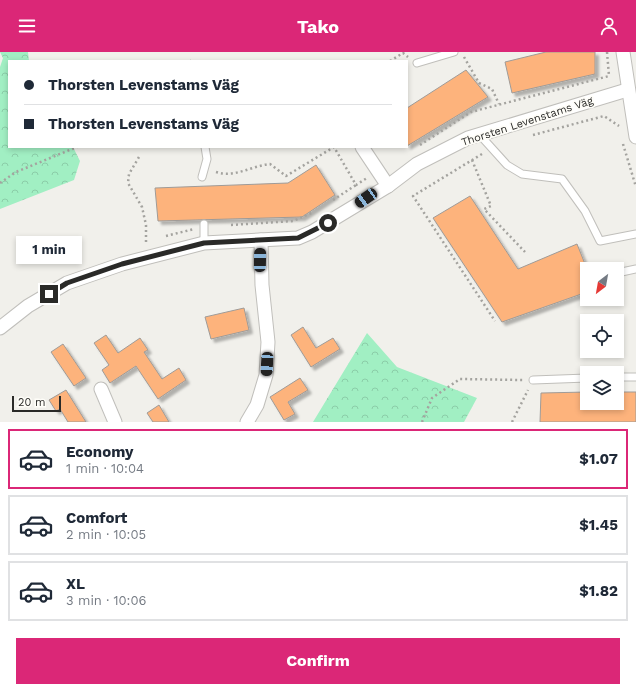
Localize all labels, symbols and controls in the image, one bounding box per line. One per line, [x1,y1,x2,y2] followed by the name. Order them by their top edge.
[16,15,38,37] icon: menu
[598,15,620,37] icon: person
[297,16,339,37] text: Tako
[48,76,239,94] text: Thorsten Levenstams Väg
[460,94,595,149] street label: Thorsten Levenstams Väg
[48,115,239,133] text: Thorsten Levenstams Väg
[353,186,379,210] car
[319,214,337,232] route start
[16,236,82,264] callout: 1 min
[32,242,66,257] text: 1 min
[254,248,266,272] car
[580,262,624,306] north arrow
[580,262,624,410] map controls
[40,285,58,303] route end
[580,314,624,358] button: locate
[260,352,274,376] car
[580,366,624,410] button: layers
[12,394,61,413] scale bar
[18,396,46,409] text: 20 m
[18,441,54,477] icon: car
[66,443,133,461] text: Economy
[579,450,618,468] text: $1.07
[66,461,144,476] text: 1 min · 10:04
[18,507,54,543] icon: car
[66,509,127,527] text: Comfort
[579,516,618,534] text: $1.45
[66,527,146,542] text: 2 min · 10:05
[18,573,54,609] icon: car
[66,575,85,593] text: XL
[579,582,618,600] text: $1.82
[66,593,146,608] text: 3 min · 10:06
[16,638,620,684] button: Confirm

